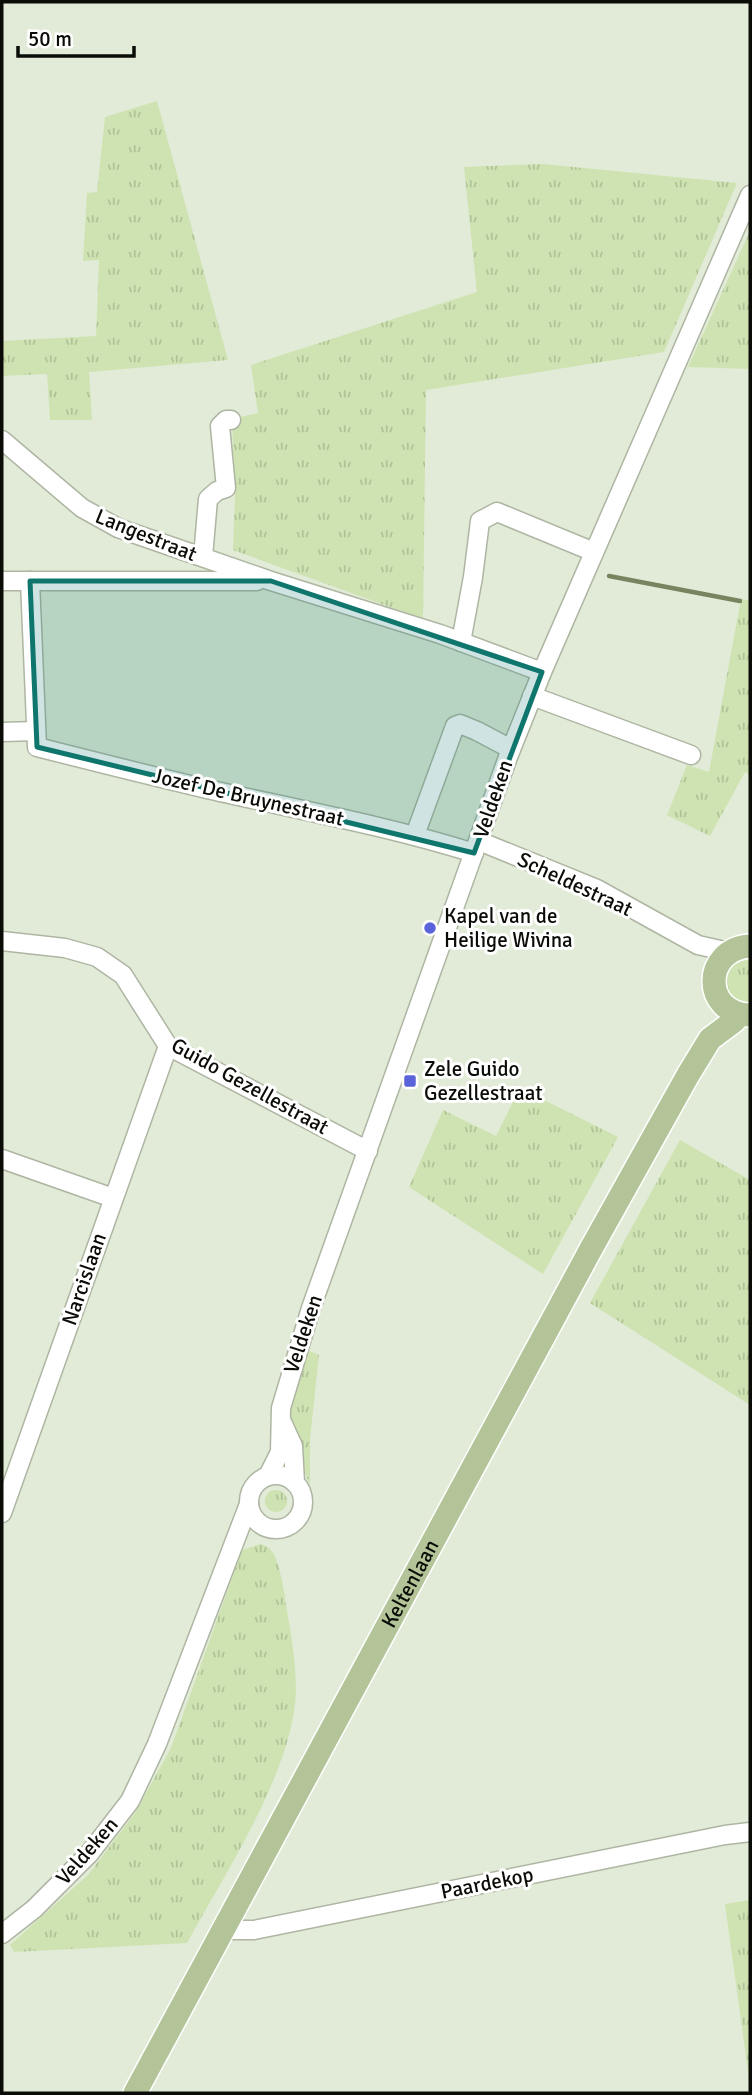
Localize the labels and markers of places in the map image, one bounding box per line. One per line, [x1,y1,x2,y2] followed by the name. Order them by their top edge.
[444,903,573,953] place label: Kapel van de Heilige Wivina
[422,920,438,936] marker: Kapel van de Heilige Wivina
[424,1056,543,1106] place label: Zele Guido Gezellestraat
[402,1073,418,1089] marker: Zele Guido Gezellestraat

